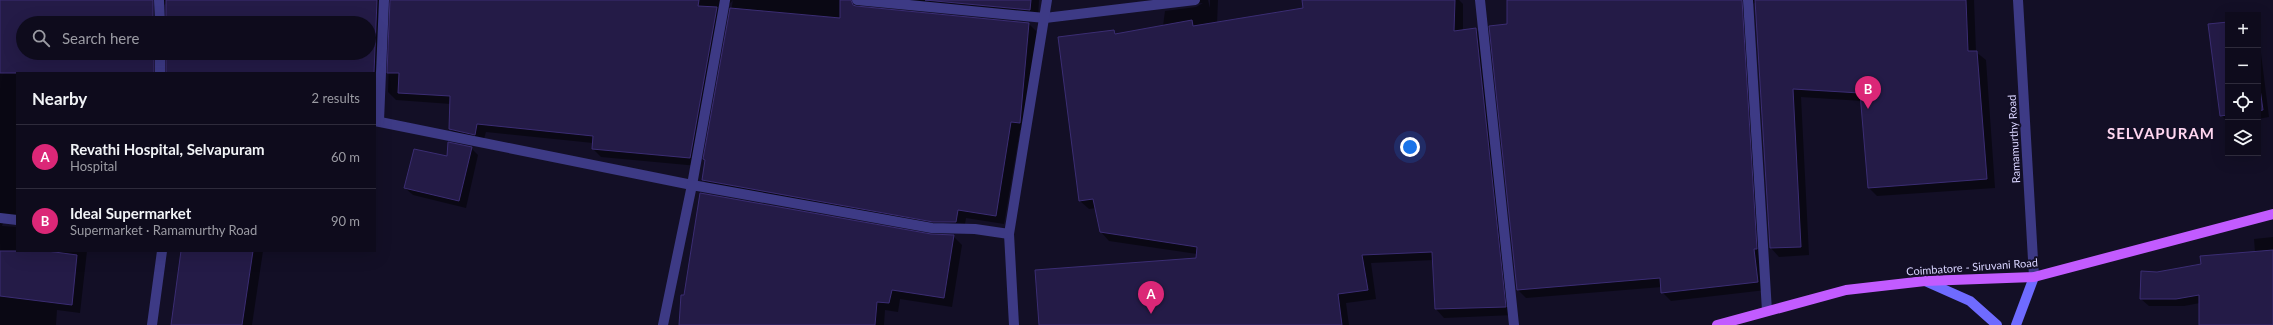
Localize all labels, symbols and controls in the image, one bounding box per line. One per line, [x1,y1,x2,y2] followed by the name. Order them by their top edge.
[2225,12,2261,156] map controls
[2225,12,2261,48] button: +
[16,16,376,60] search box
[30,27,52,49] icon: search
[62,29,139,47] text: Search here
[2225,48,2261,84] button: −
[1855,76,1881,109] pin: B
[2225,84,2261,120] button: locate
[32,88,87,109] text: Nearby
[312,90,360,106] text: 2 results
[2005,94,2022,184] street label: Ramamurthy Road
[2225,120,2261,156] button: layers
[2107,124,2215,142] district label: SELVAPURAM
[1400,137,1420,157] your location
[70,140,265,158] text: Revathi Hospital, Selvapuram
[40,149,50,165] text: A
[331,149,360,165] text: 60 m
[70,158,117,174] text: Hospital
[70,204,191,222] text: Ideal Supermarket
[41,213,49,229] text: B
[331,213,360,229] text: 90 m
[70,222,257,238] text: Supermarket · Ramamurthy Road
[1906,255,2038,278] street label: Coimbatore - Siruvani Road
[1138,281,1164,314] pin: A

